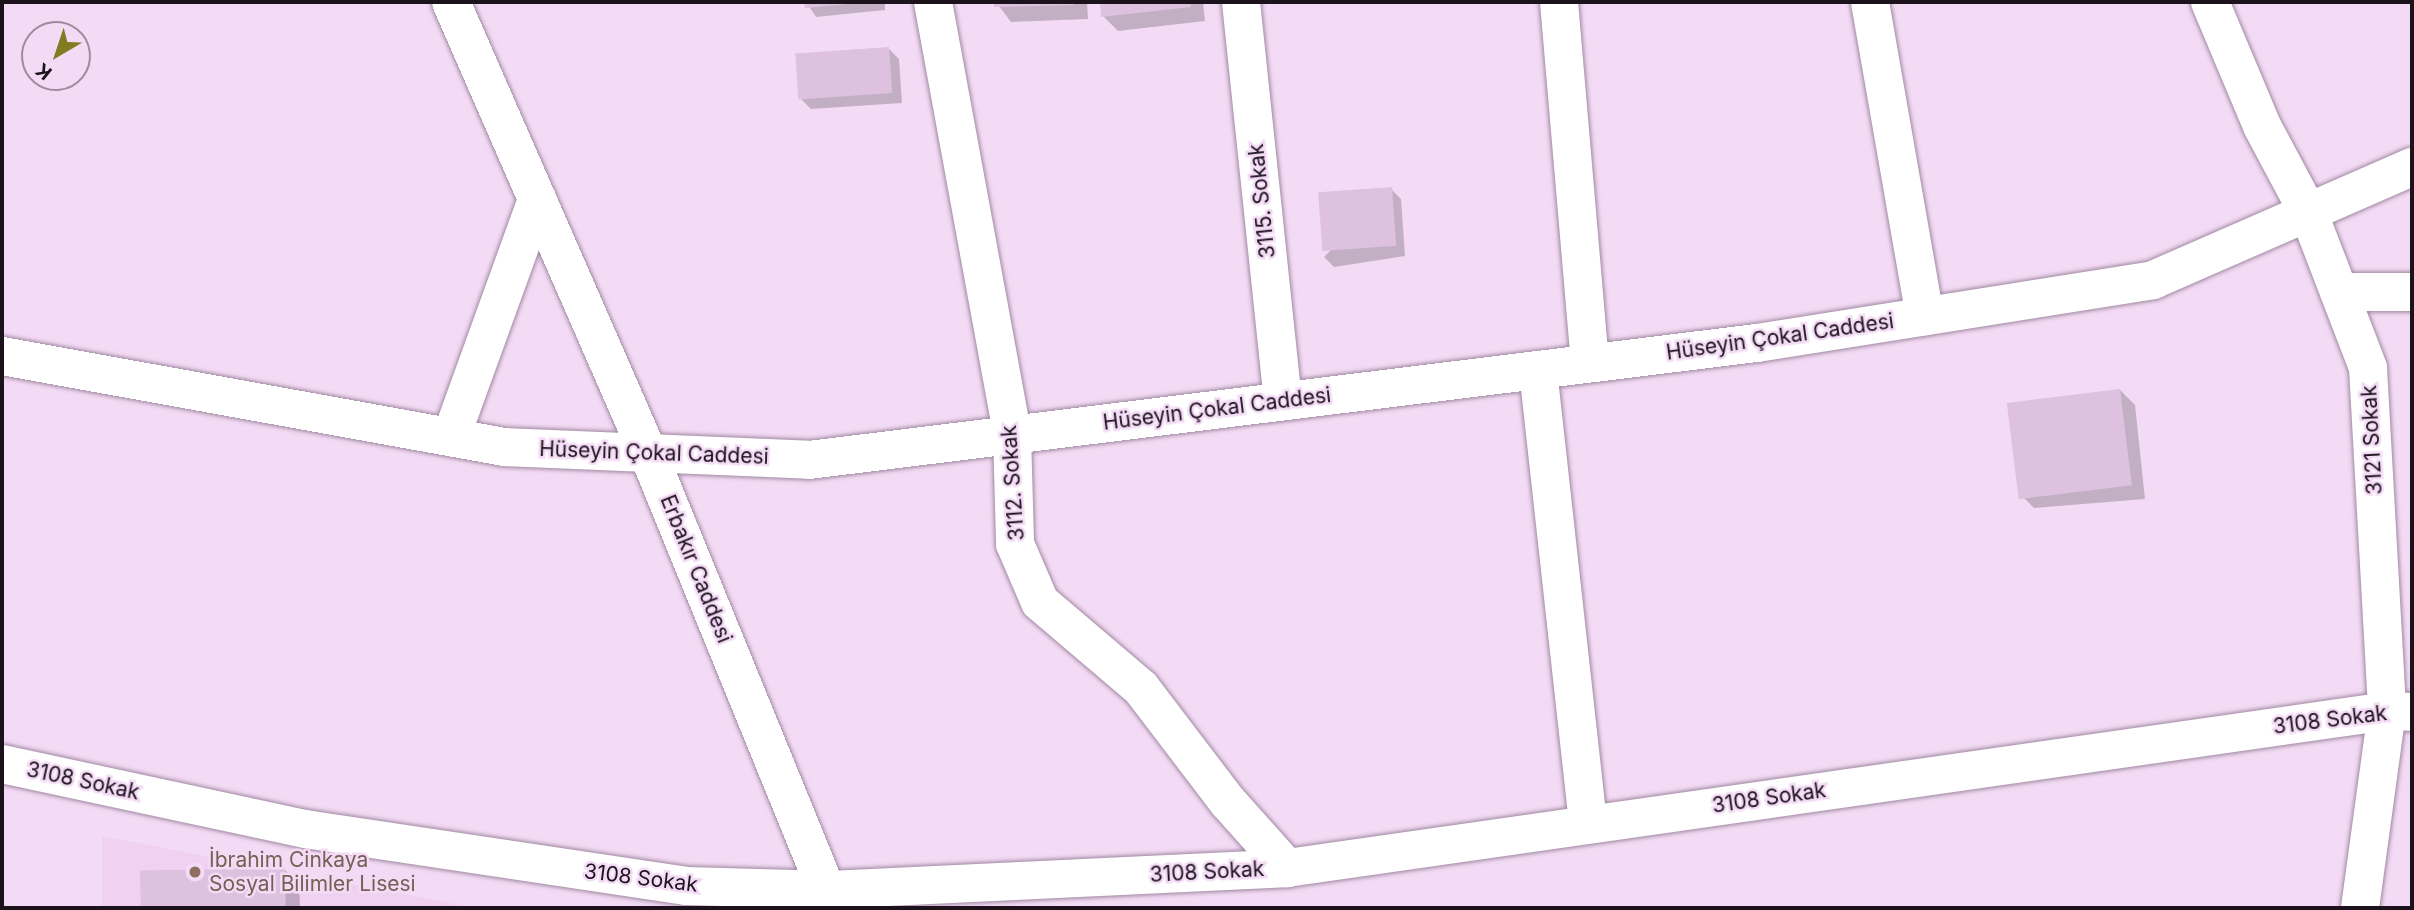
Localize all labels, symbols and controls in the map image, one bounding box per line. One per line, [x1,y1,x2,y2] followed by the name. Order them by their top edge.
[21,21,91,91] north arrow
[31,58,56,84] text: K
[1243,142,1281,260] street label: 3115. Sokak
[1665,309,1895,365] street label: Hüseyin Çokal Caddesi
[1101,383,1333,435] street label: Hüseyin Çokal Caddesi
[2357,385,2387,495] street label: 3121 Sokak
[996,424,1030,542] street label: 3112. Sokak
[539,436,769,470] street label: Hüseyin Çokal Caddesi
[655,491,737,647] street label: Erbakır Caddesi
[2272,701,2388,739] street label: 3108 Sokak
[24,757,142,805] street label: 3108 Sokak
[1711,778,1827,818] street label: 3108 Sokak
[209,847,416,897] place label: İbrahim Cinkaya Sosyal Bilimler Lisesi
[1149,856,1265,888] street label: 3108 Sokak
[583,859,699,897] street label: 3108 Sokak
[187,864,203,880] marker: İbrahim Cinkaya Sosyal Bilimler Lisesi

